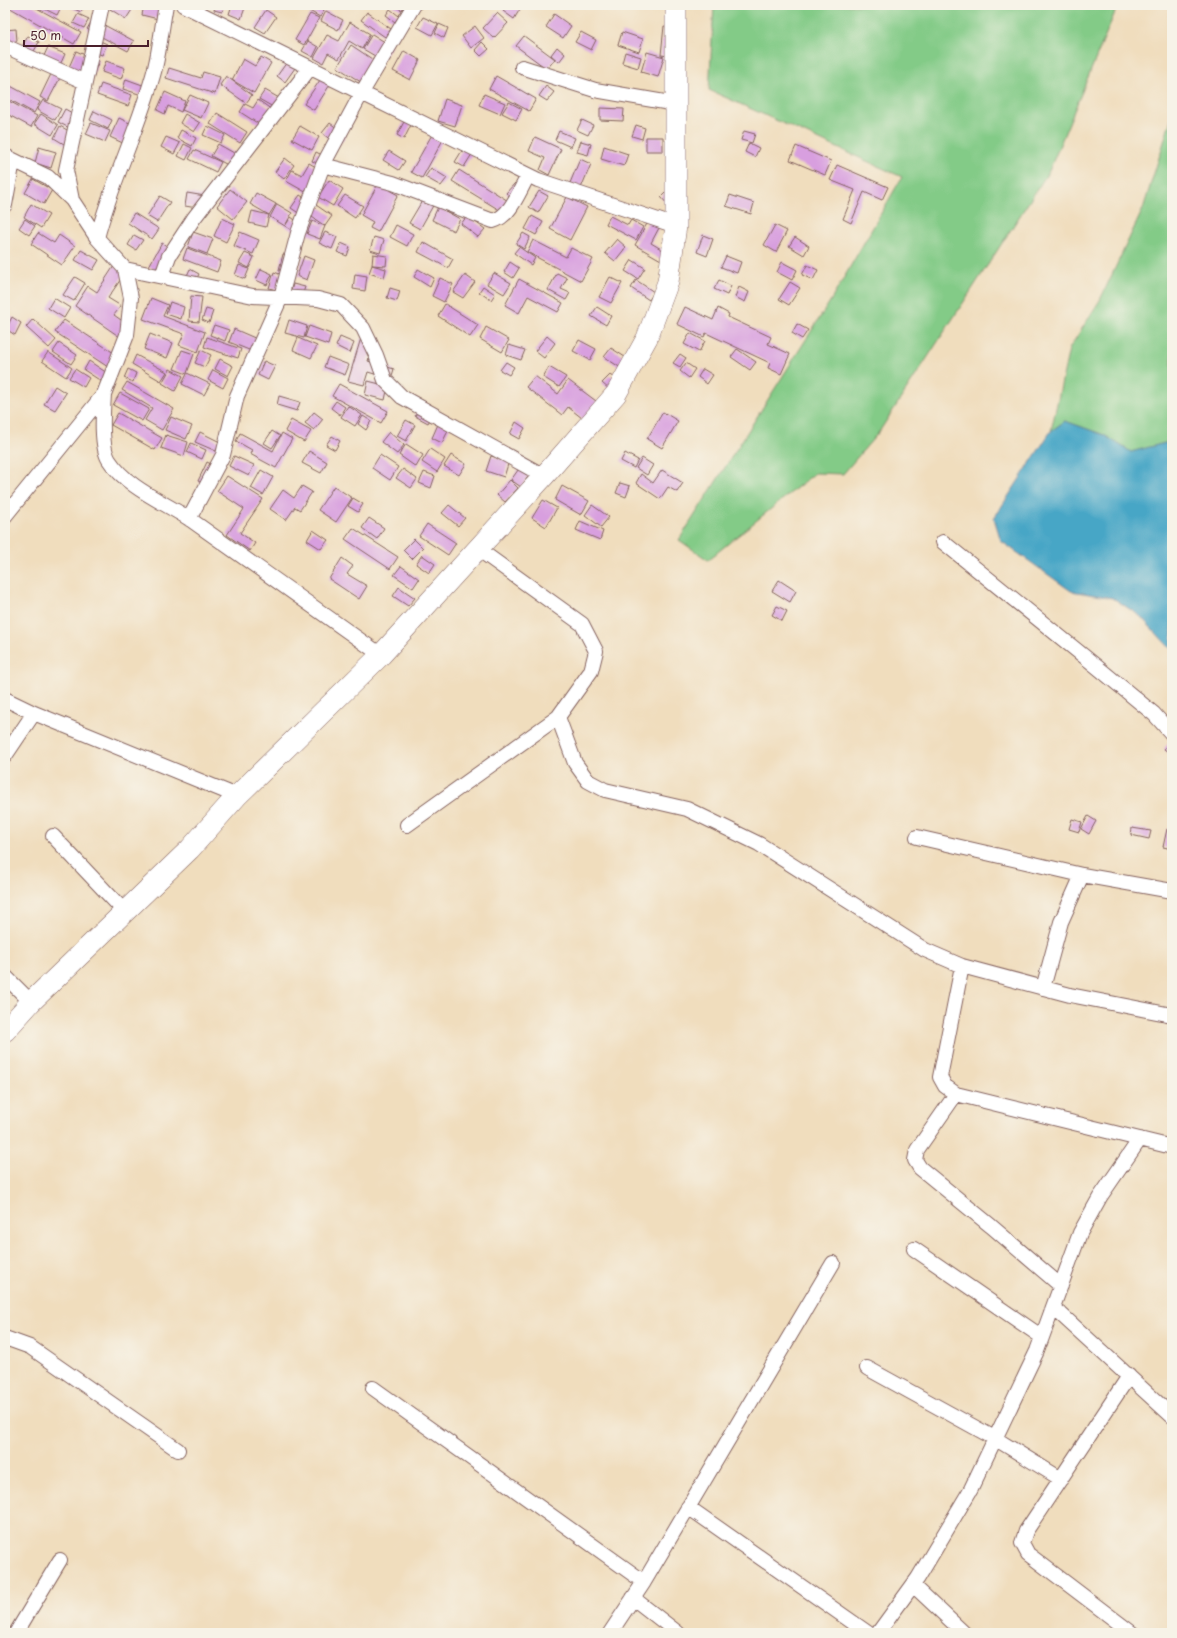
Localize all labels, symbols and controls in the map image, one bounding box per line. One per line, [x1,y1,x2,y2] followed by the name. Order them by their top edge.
[24,22,148,48] scale bar
[30,26,61,44] text: 50 m

